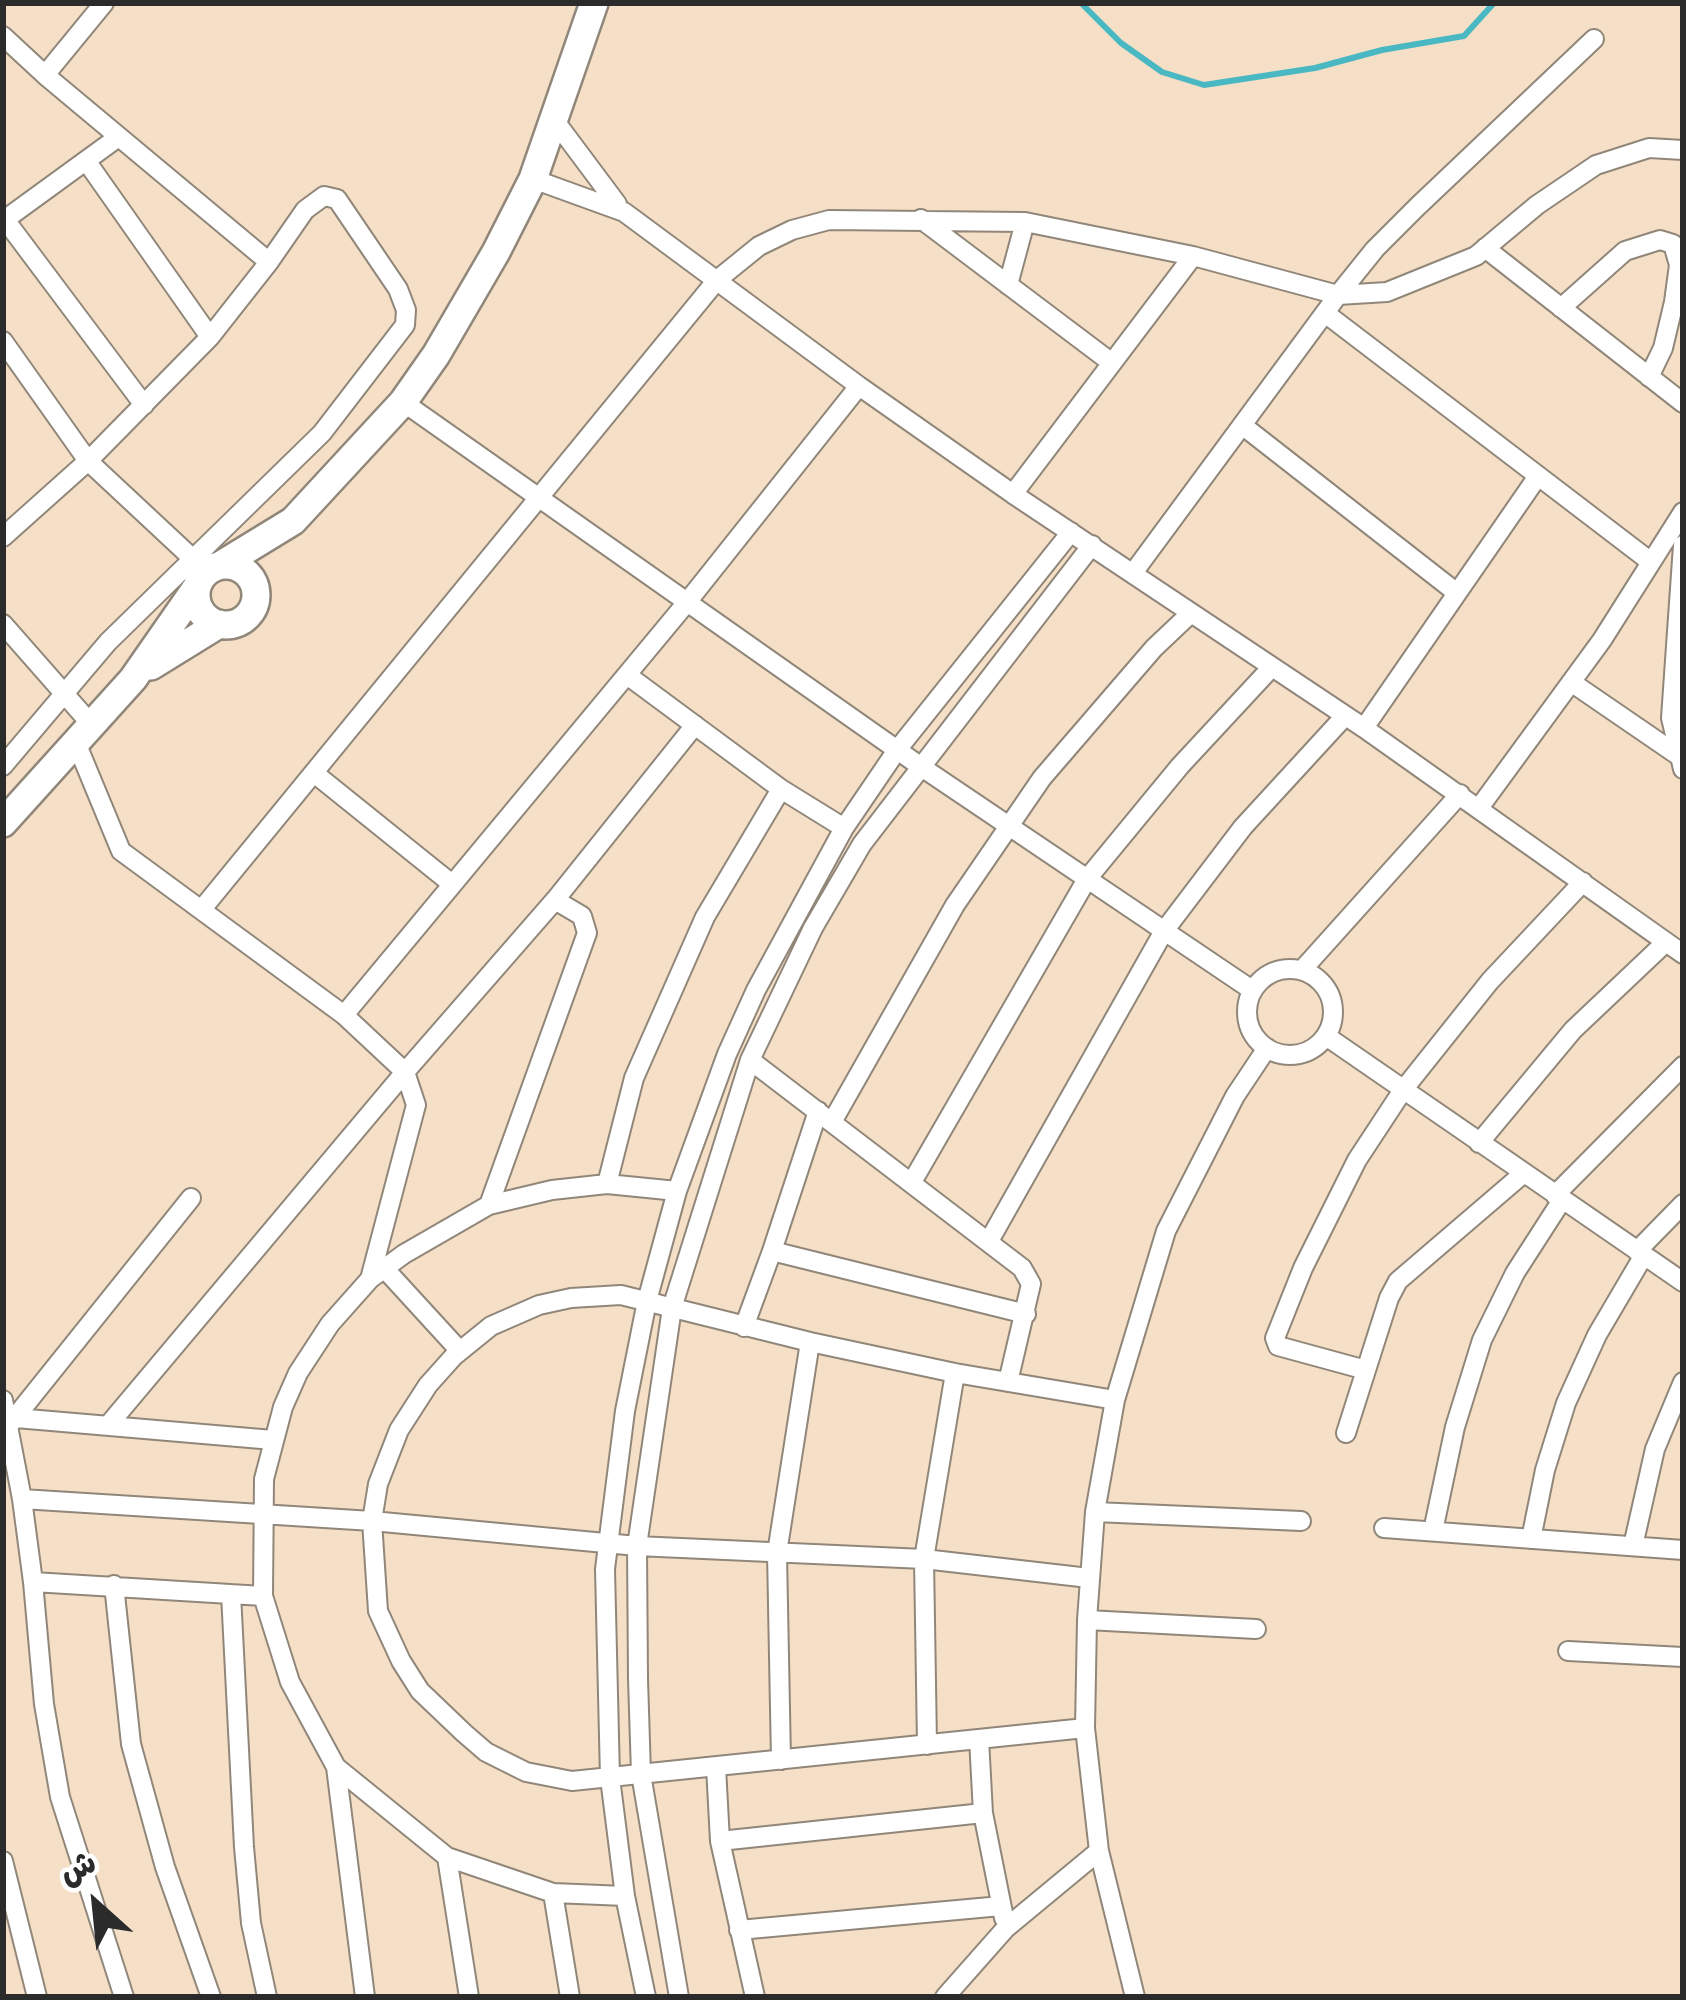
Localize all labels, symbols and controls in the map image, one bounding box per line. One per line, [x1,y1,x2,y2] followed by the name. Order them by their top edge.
[36,1844,156,1964] north arrow
[55,1847,104,1897] text: ش

